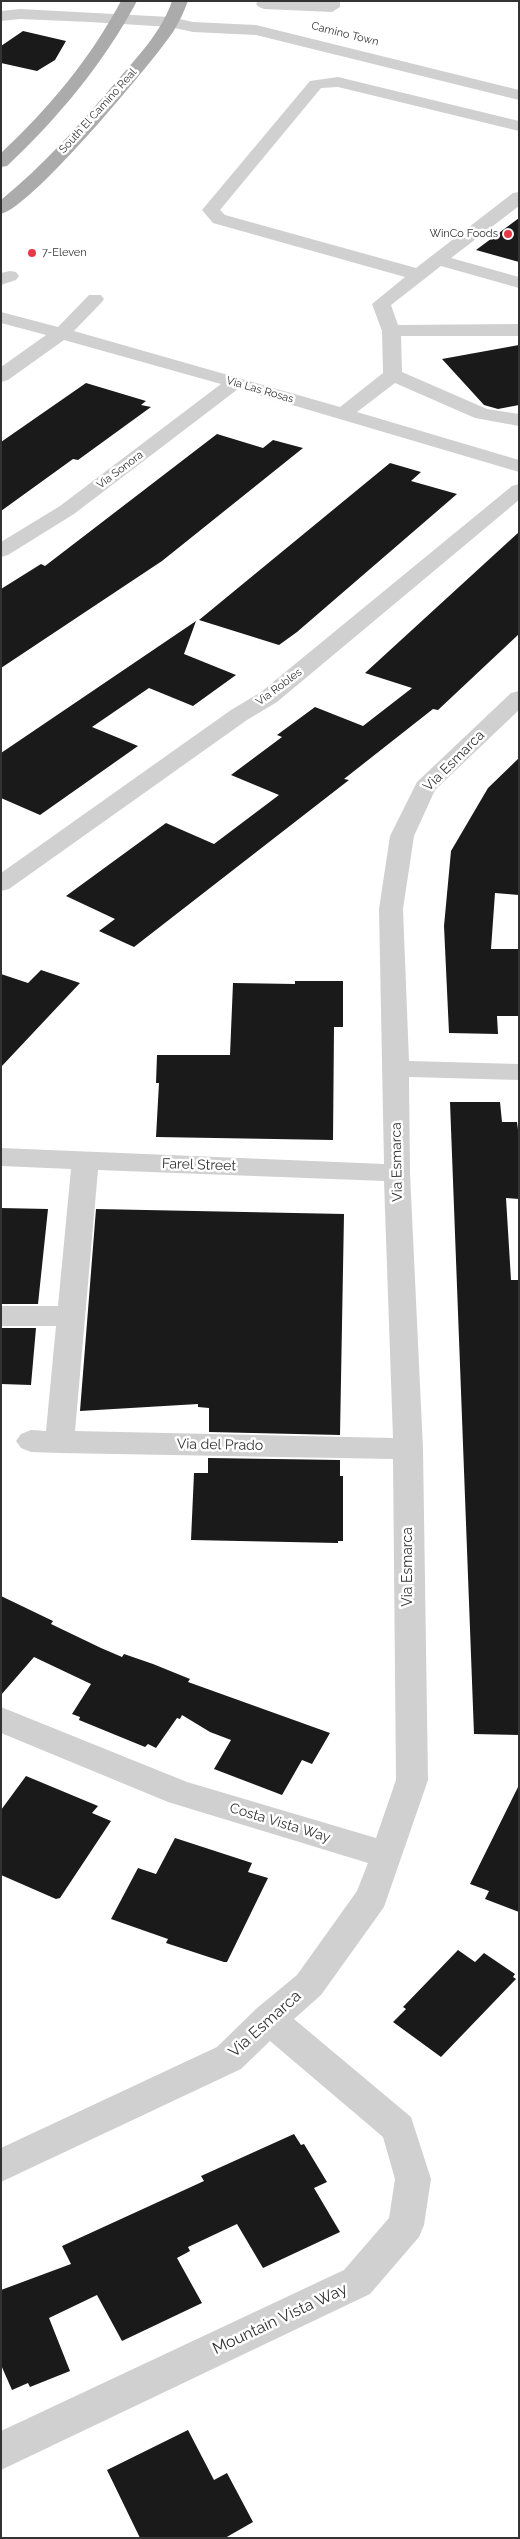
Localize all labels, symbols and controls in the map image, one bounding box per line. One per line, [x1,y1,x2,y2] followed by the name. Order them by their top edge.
[310,19,380,49] street label: Camino Town
[56,66,140,156] street label: South El Camino Real
[429,227,498,241] place label: WinCo Foods
[502,228,514,240] marker: WinCo Foods
[42,246,87,260] place label: 7-Eleven
[26,247,38,259] marker: 7-Eleven
[225,374,295,406] street label: Via Las Rosas
[94,448,146,492] street label: Via Sonora
[254,666,304,708] street label: Via Robles
[420,727,488,795] street label: Via Esmarca
[388,1122,406,1202] street label: Via Esmarca
[162,1155,236,1175] street label: Farel Street
[177,1436,263,1454] street label: Via del Prado
[400,1527,416,1607] street label: Via Esmarca
[227,1800,333,1846] street label: Costa Vista Way
[225,1986,305,2062] street label: Via Esmarca
[210,2279,350,2359] street label: Mountain Vista Way

